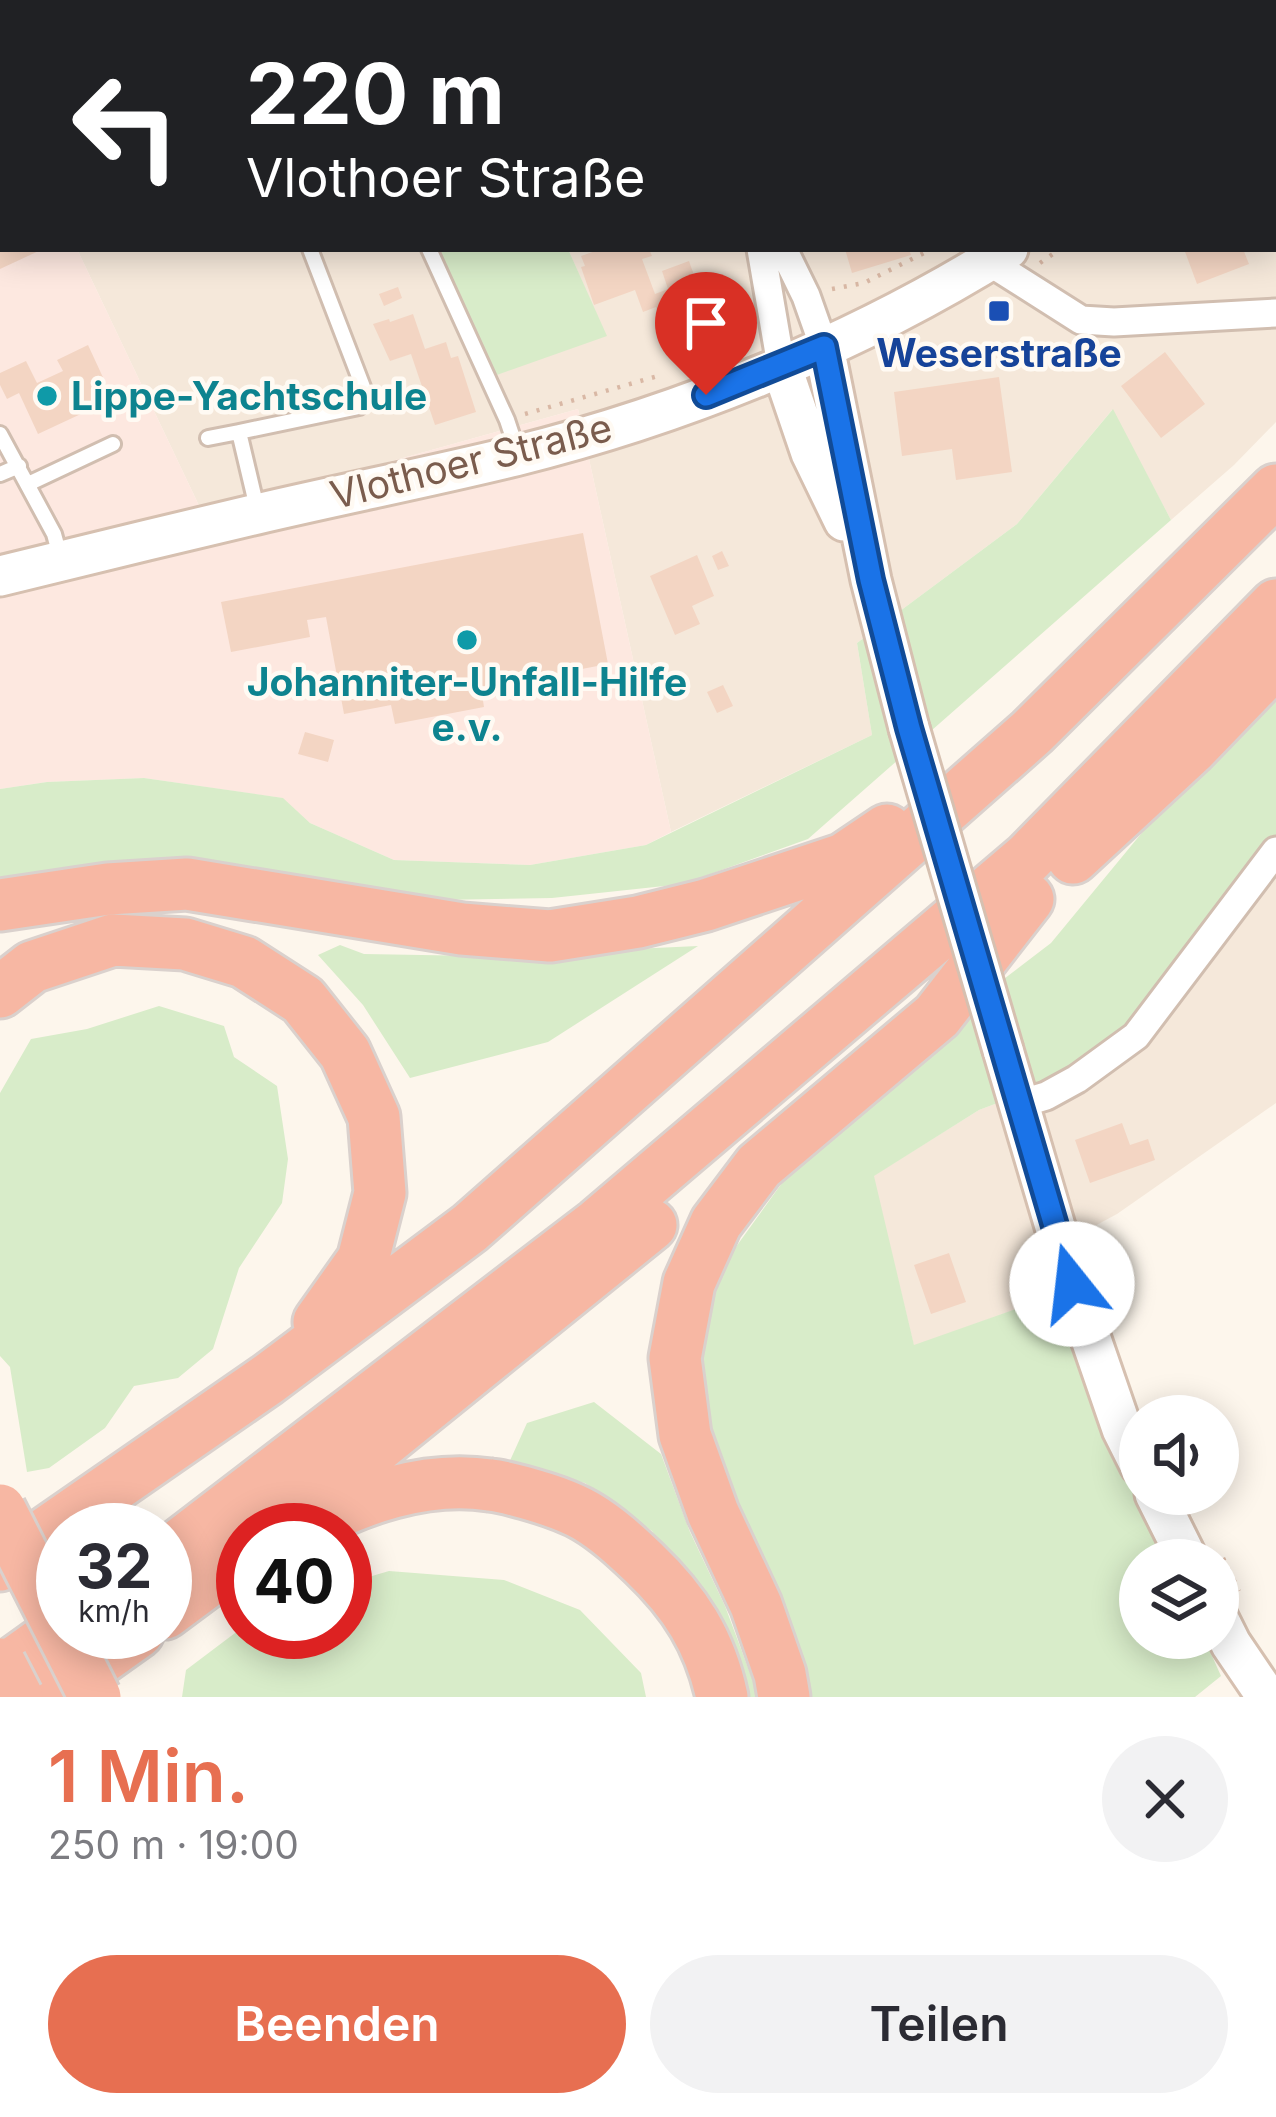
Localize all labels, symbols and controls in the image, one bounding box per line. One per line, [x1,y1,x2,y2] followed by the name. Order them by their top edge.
[246,43,505,144] text: 220 m
[48,48,204,204] icon: left
[246,145,645,210] text: Vlothoer Straße
[655,272,757,395] pin
[673,290,739,356] icon: arrive
[986,298,1012,324] marker: Weserstraße
[876,329,1122,376] place label: Weserstraße
[71,372,427,419] place label: Lippe-Yachtschule
[34,383,60,409] marker: Lippe-Yachtschule
[325,403,617,518] street label: Vlothoer Straße
[454,627,480,653] marker: Johanniter-Unfall-Hilfe e.v.
[247,658,687,750] place label: Johanniter-Unfall-Hilfe e.v.
[1009,1221,1135,1347] position arrow
[1119,1395,1239,1659] map controls
[1119,1395,1239,1515] button: sound
[216,1503,372,1659] speed limit sign: 40
[76,1530,152,1602] text: 32
[1119,1539,1239,1659] button: layers
[78,1593,150,1629] text: km/h
[48,1732,249,1819] text: 1 Min.
[1102,1736,1228,1862] button: close
[48,1821,299,1868] text: 250 m · 19:00
[48,1955,626,2093] button: Beenden
[650,1955,1228,2093] button: Teilen

